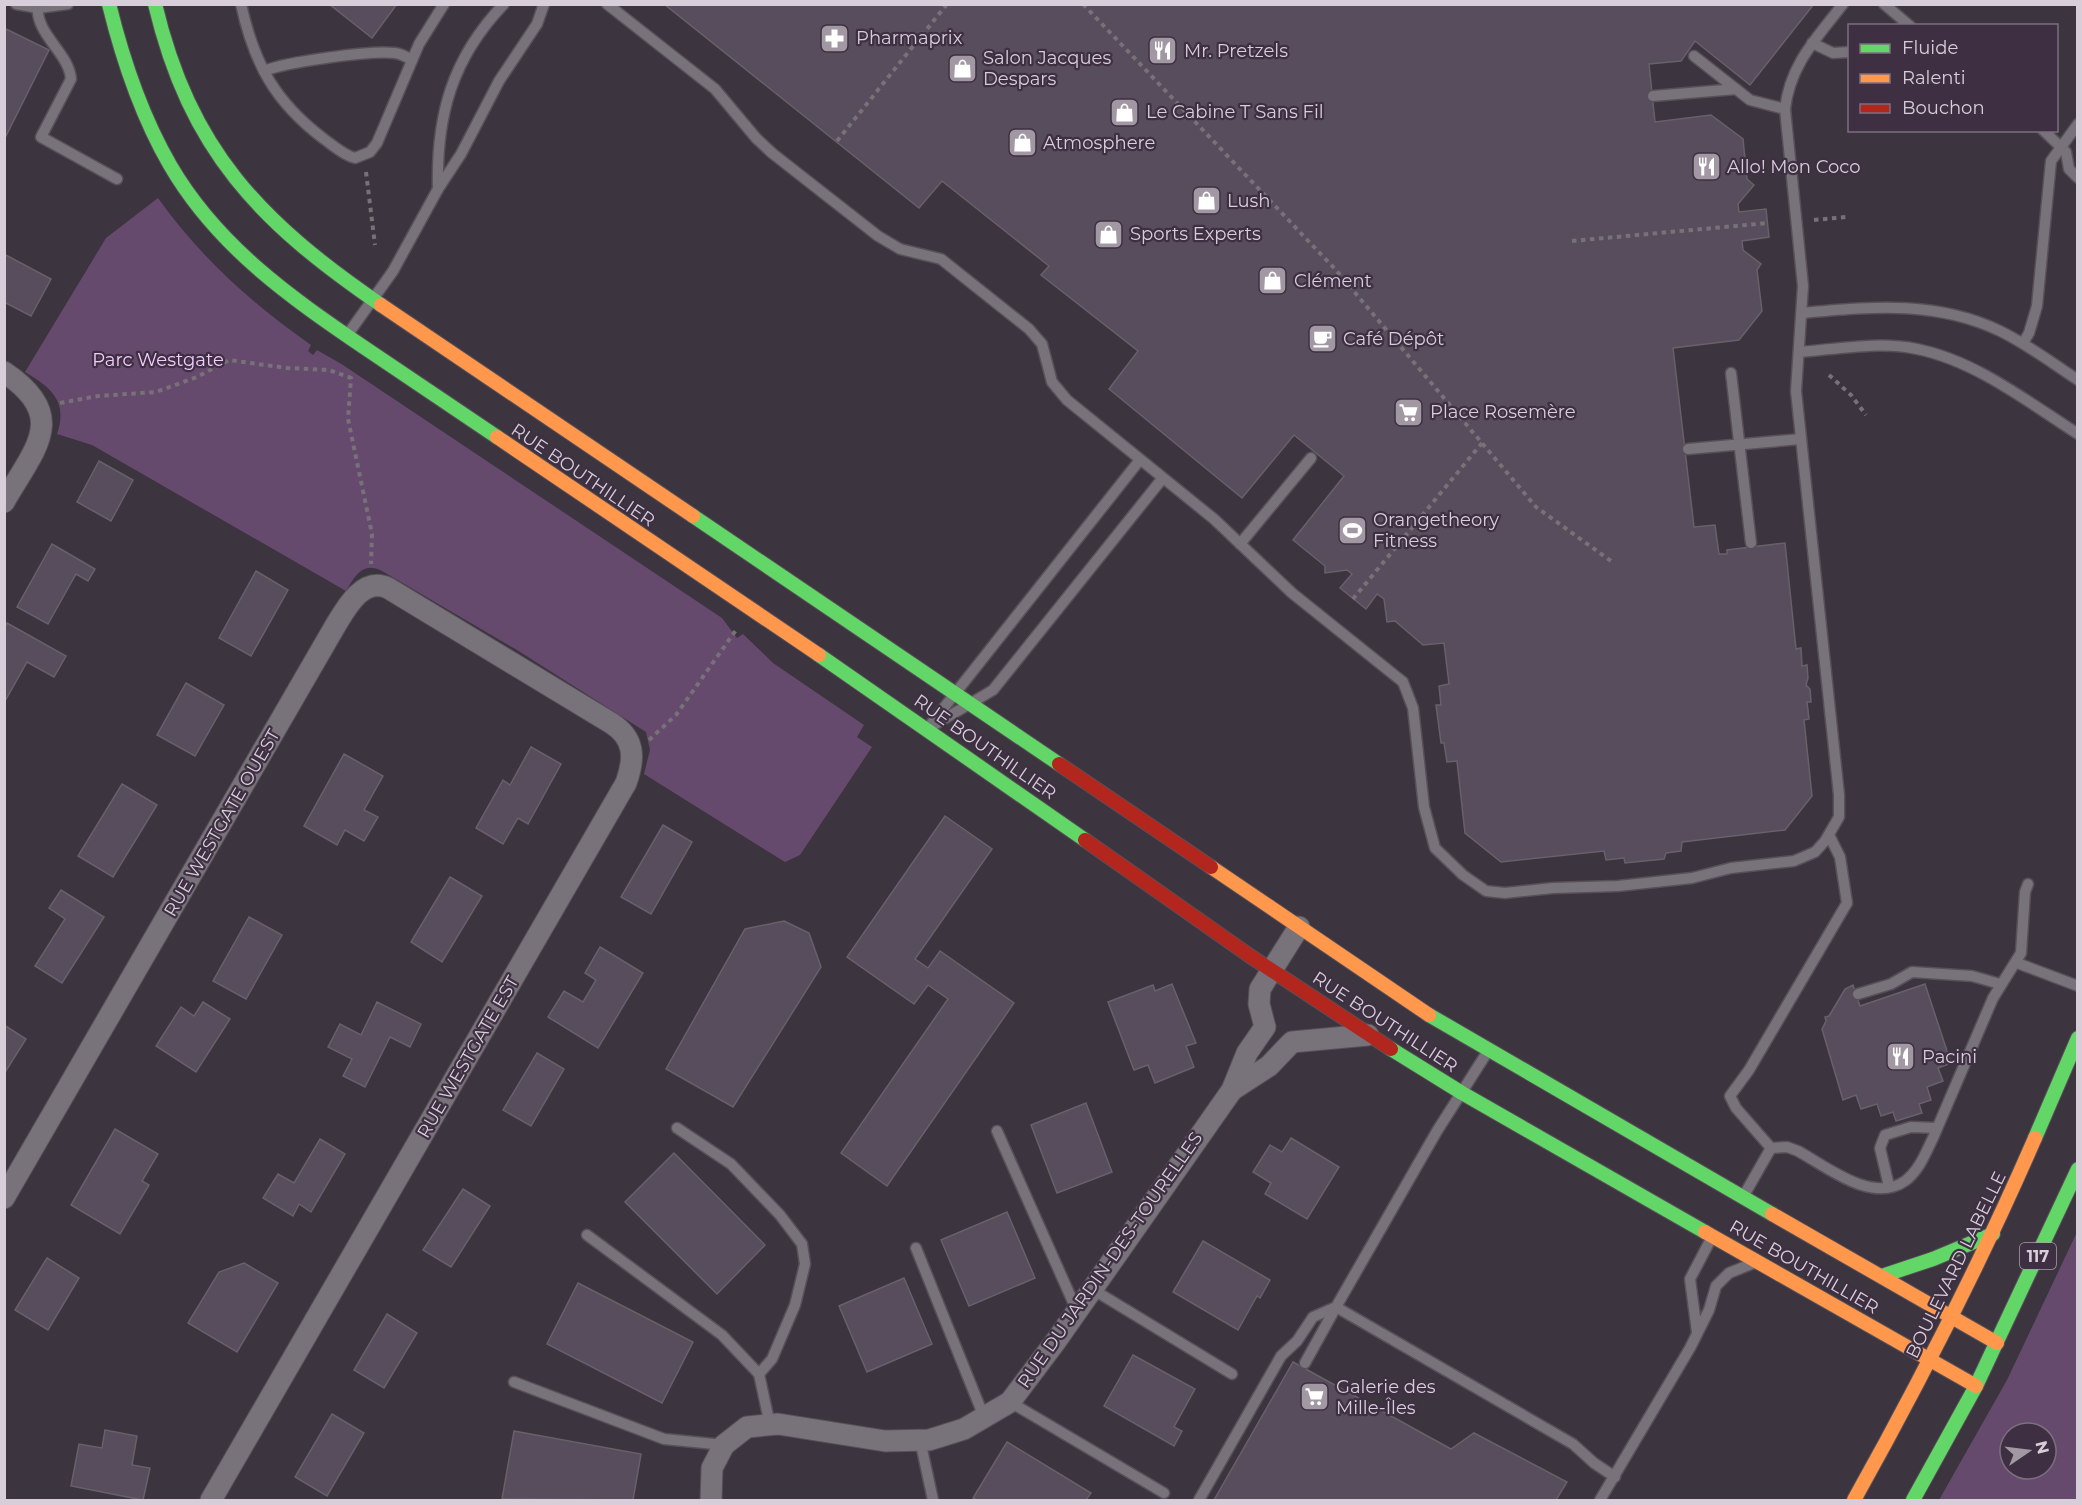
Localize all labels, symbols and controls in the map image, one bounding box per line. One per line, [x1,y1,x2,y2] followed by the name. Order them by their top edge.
[819,22,851,54] pharmacy icon: Pharmaprix
[1848,24,2058,132] legend
[856,27,963,49] place label: Pharmaprix
[1147,35,1179,67] restaurant icon: Mr. Pretzels
[1902,37,1958,59] text: Fluide
[1184,40,1288,62] place label: Mr. Pretzels
[983,47,1111,90] place label: Salon Jacques Despars
[946,52,978,84] shop icon: Salon Jacques Despars
[1902,67,1966,89] text: Ralenti
[1109,96,1141,128] shop icon: Le Cabine T Sans Fil
[1902,97,1985,119] text: Bouchon
[1146,101,1324,123] place label: Le Cabine T Sans Fil
[1006,127,1038,159] shop icon: Atmosphere
[1043,132,1156,154] place label: Atmosphere
[1690,151,1722,183] restaurant icon: Allo! Mon Coco
[1727,156,1861,178] place label: Allo! Mon Coco
[1190,185,1222,217] shop icon: Lush
[1227,190,1271,212] place label: Lush
[1093,218,1125,250] shop icon: Sports Experts
[1130,223,1261,245] place label: Sports Experts
[1257,265,1289,297] shop icon: Clément
[1294,270,1372,292] place label: Clément
[1306,323,1338,355] cafe icon: Café Dépôt
[1343,328,1444,350] place label: Café Dépôt
[92,349,224,371] park label: Parc Westgate
[1393,396,1425,428] supermarket icon: Place Rosemère
[1430,401,1576,423] place label: Place Rosemère
[507,419,659,531] street label: RUE BOUTHILLIER
[1373,509,1499,552] place label: Orangetheory Fitness
[1336,514,1368,546] sports icon: Orangetheory Fitness
[910,690,1060,804] street label: RUE BOUTHILLIER
[159,725,285,921] street label: RUE WESTGATE OUEST
[1308,967,1462,1077] street label: RUE BOUTHILLIER
[413,972,524,1142] street label: RUE WESTGATE EST
[1885,1041,1917,1073] restaurant icon: Pacini
[1922,1046,1977,1068] place label: Pacini
[1013,1128,1207,1392] street label: RUE DU JARDIN-DES-TOURELLES
[1901,1168,2011,1362] street label: BOULEVARD LABELLE
[1725,1215,1883,1319] street label: RUE BOUTHILLIER
[2020,1243,2056,1269] road number: 117
[1336,1376,1436,1419] place label: Galerie des Mille-Îles
[1299,1381,1331,1413] supermarket icon: Galerie des Mille-Îles
[1998,1421,2058,1481] north arrow
[2031,1439,2053,1456] text: N

